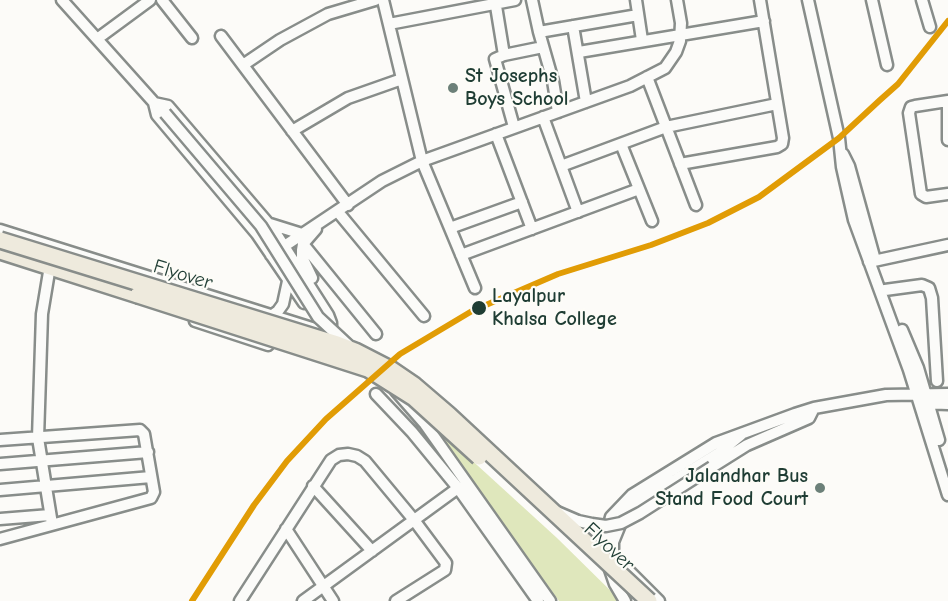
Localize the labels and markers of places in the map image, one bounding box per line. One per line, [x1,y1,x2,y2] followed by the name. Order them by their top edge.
[465,64,568,111] place label: St Josephs Boys School
[446,81,460,95] marker: St Josephs Boys School
[492,284,617,331] place label: Layalpur Khalsa College
[470,299,488,317] marker: Layalpur Khalsa College
[655,464,808,511] place label: Jalandhar Bus Stand Food Court
[813,481,827,495] marker: Jalandhar Bus Stand Food Court

